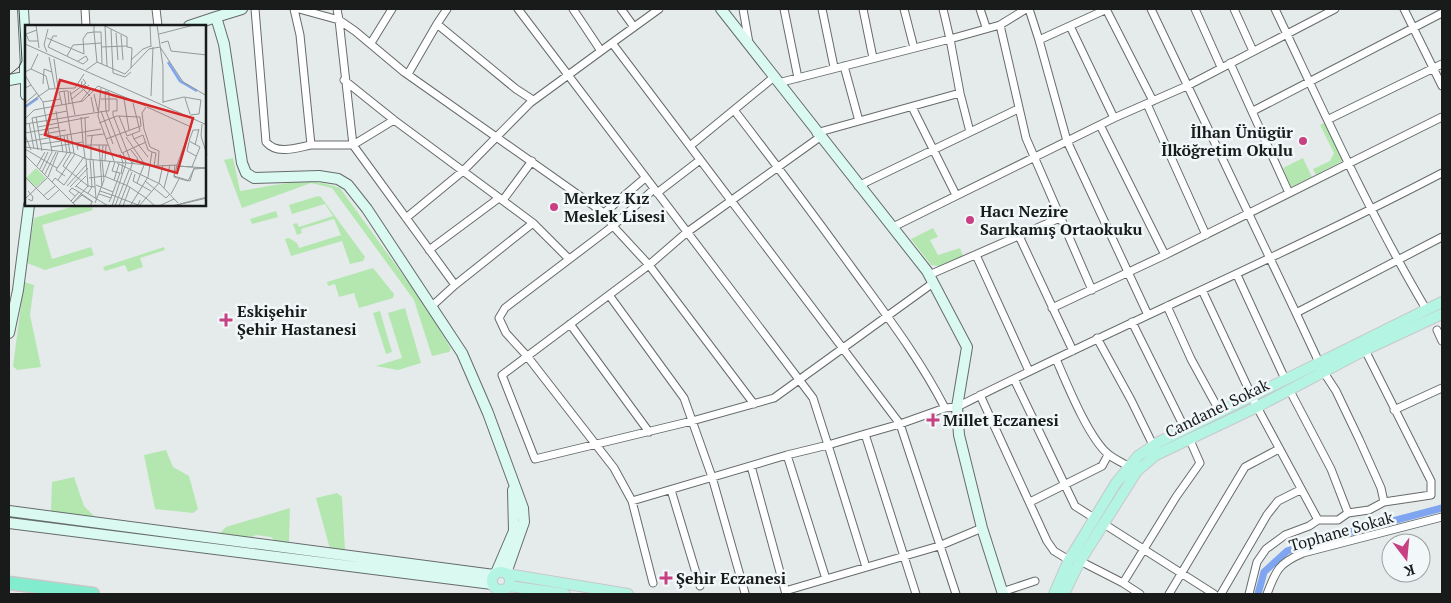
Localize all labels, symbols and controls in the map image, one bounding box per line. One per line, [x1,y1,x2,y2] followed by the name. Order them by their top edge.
[25,25,206,206] inset map
[1161,121,1293,161] place label: İlhan Ünügür İlköğretim Okulu
[1297,135,1309,147] marker: İlhan Ünügür İlköğretim Okulu
[564,187,665,227] place label: Merkez Kız Meslek Lisesi
[980,200,1142,240] place label: Hacı Nezire Sarıkamış Ortaokuku
[548,201,560,213] marker: Merkez Kız Meslek Lisesi
[964,214,976,226] marker: Hacı Nezire Sarıkamış Ortaokuku
[237,300,356,340] place label: Eskişehir Şehir Hastanesi
[219,313,233,327] marker: Eskişehir Şehir Hastanesi
[1161,373,1273,443] street label: Candanel Sokak
[943,409,1059,431] place label: Millet Eczanesi
[927,414,939,426] marker: Millet Eczanesi
[1286,505,1397,556] street label: Tophane Sokak
[1381,533,1431,583] north arrow
[1402,560,1417,581] text: K
[676,567,786,589] place label: Şehir Eczanesi
[660,572,672,584] marker: Şehir Eczanesi

